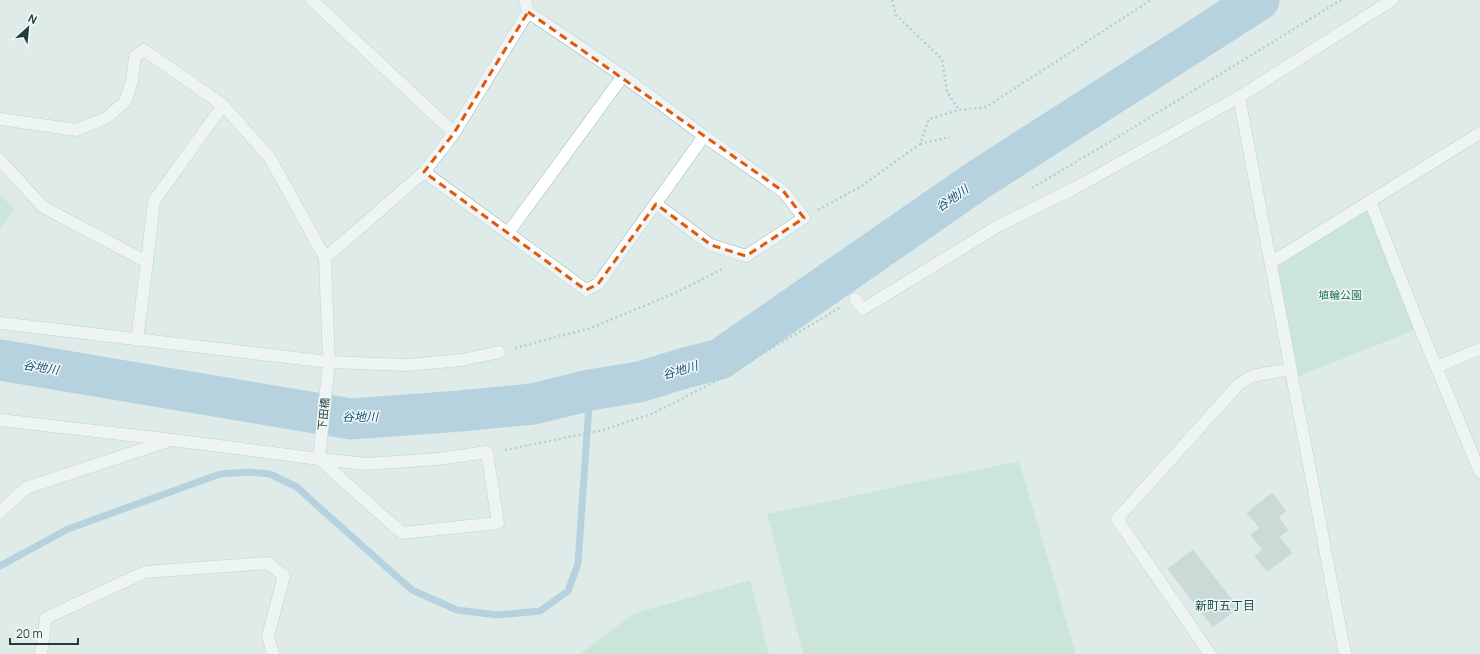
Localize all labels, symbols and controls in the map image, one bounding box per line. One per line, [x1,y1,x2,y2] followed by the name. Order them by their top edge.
[8,8,48,48] north arrow
[26,10,40,27] text: N
[932,180,973,215] water label: 谷地川
[1318,287,1362,302] park label: 埴輪公園
[22,356,62,379] water label: 谷地川
[660,356,702,383] water label: 谷地川
[314,397,332,431] street label: 下田橋
[342,408,380,425] water label: 谷地川
[1195,597,1255,614] district label: 新町五丁目
[10,620,78,646] scale bar
[16,625,43,642] text: 20 m

